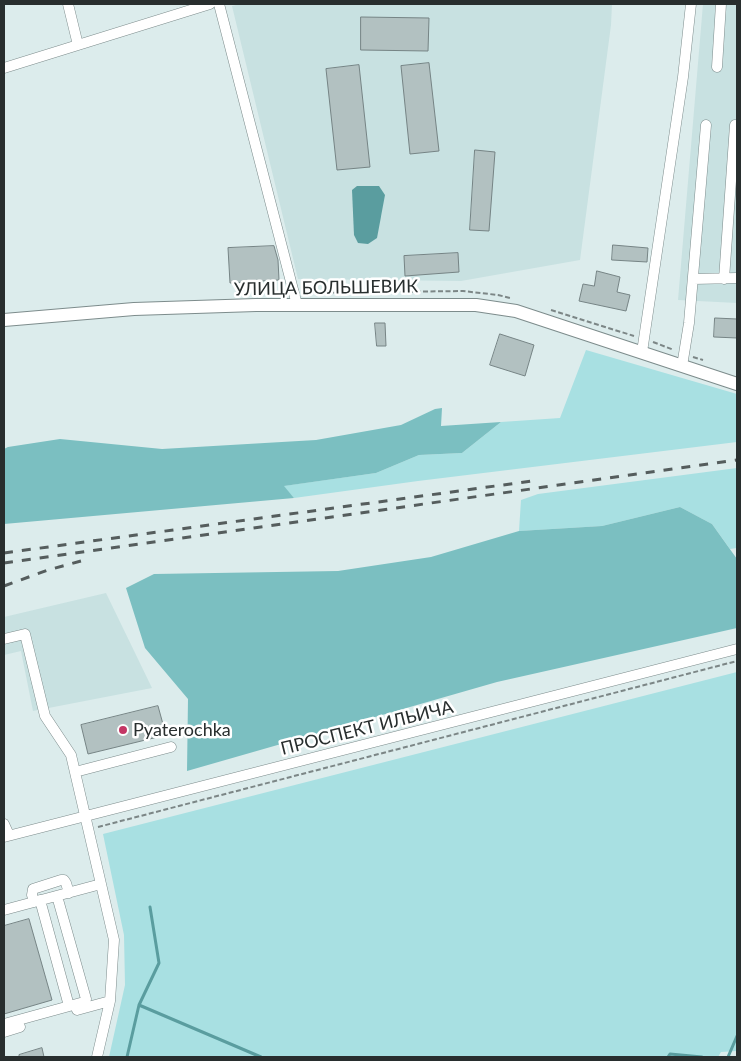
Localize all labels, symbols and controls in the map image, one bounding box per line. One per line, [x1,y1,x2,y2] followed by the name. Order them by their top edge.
[234,276,418,300] street label: УЛИЦА БОЛЬШЕВИК
[279,696,455,760] street label: ПРОСПЕКТ ИЛЬИЧА
[133,719,231,741] place label: Pyaterochka
[117,724,129,736] marker: Pyaterochka

